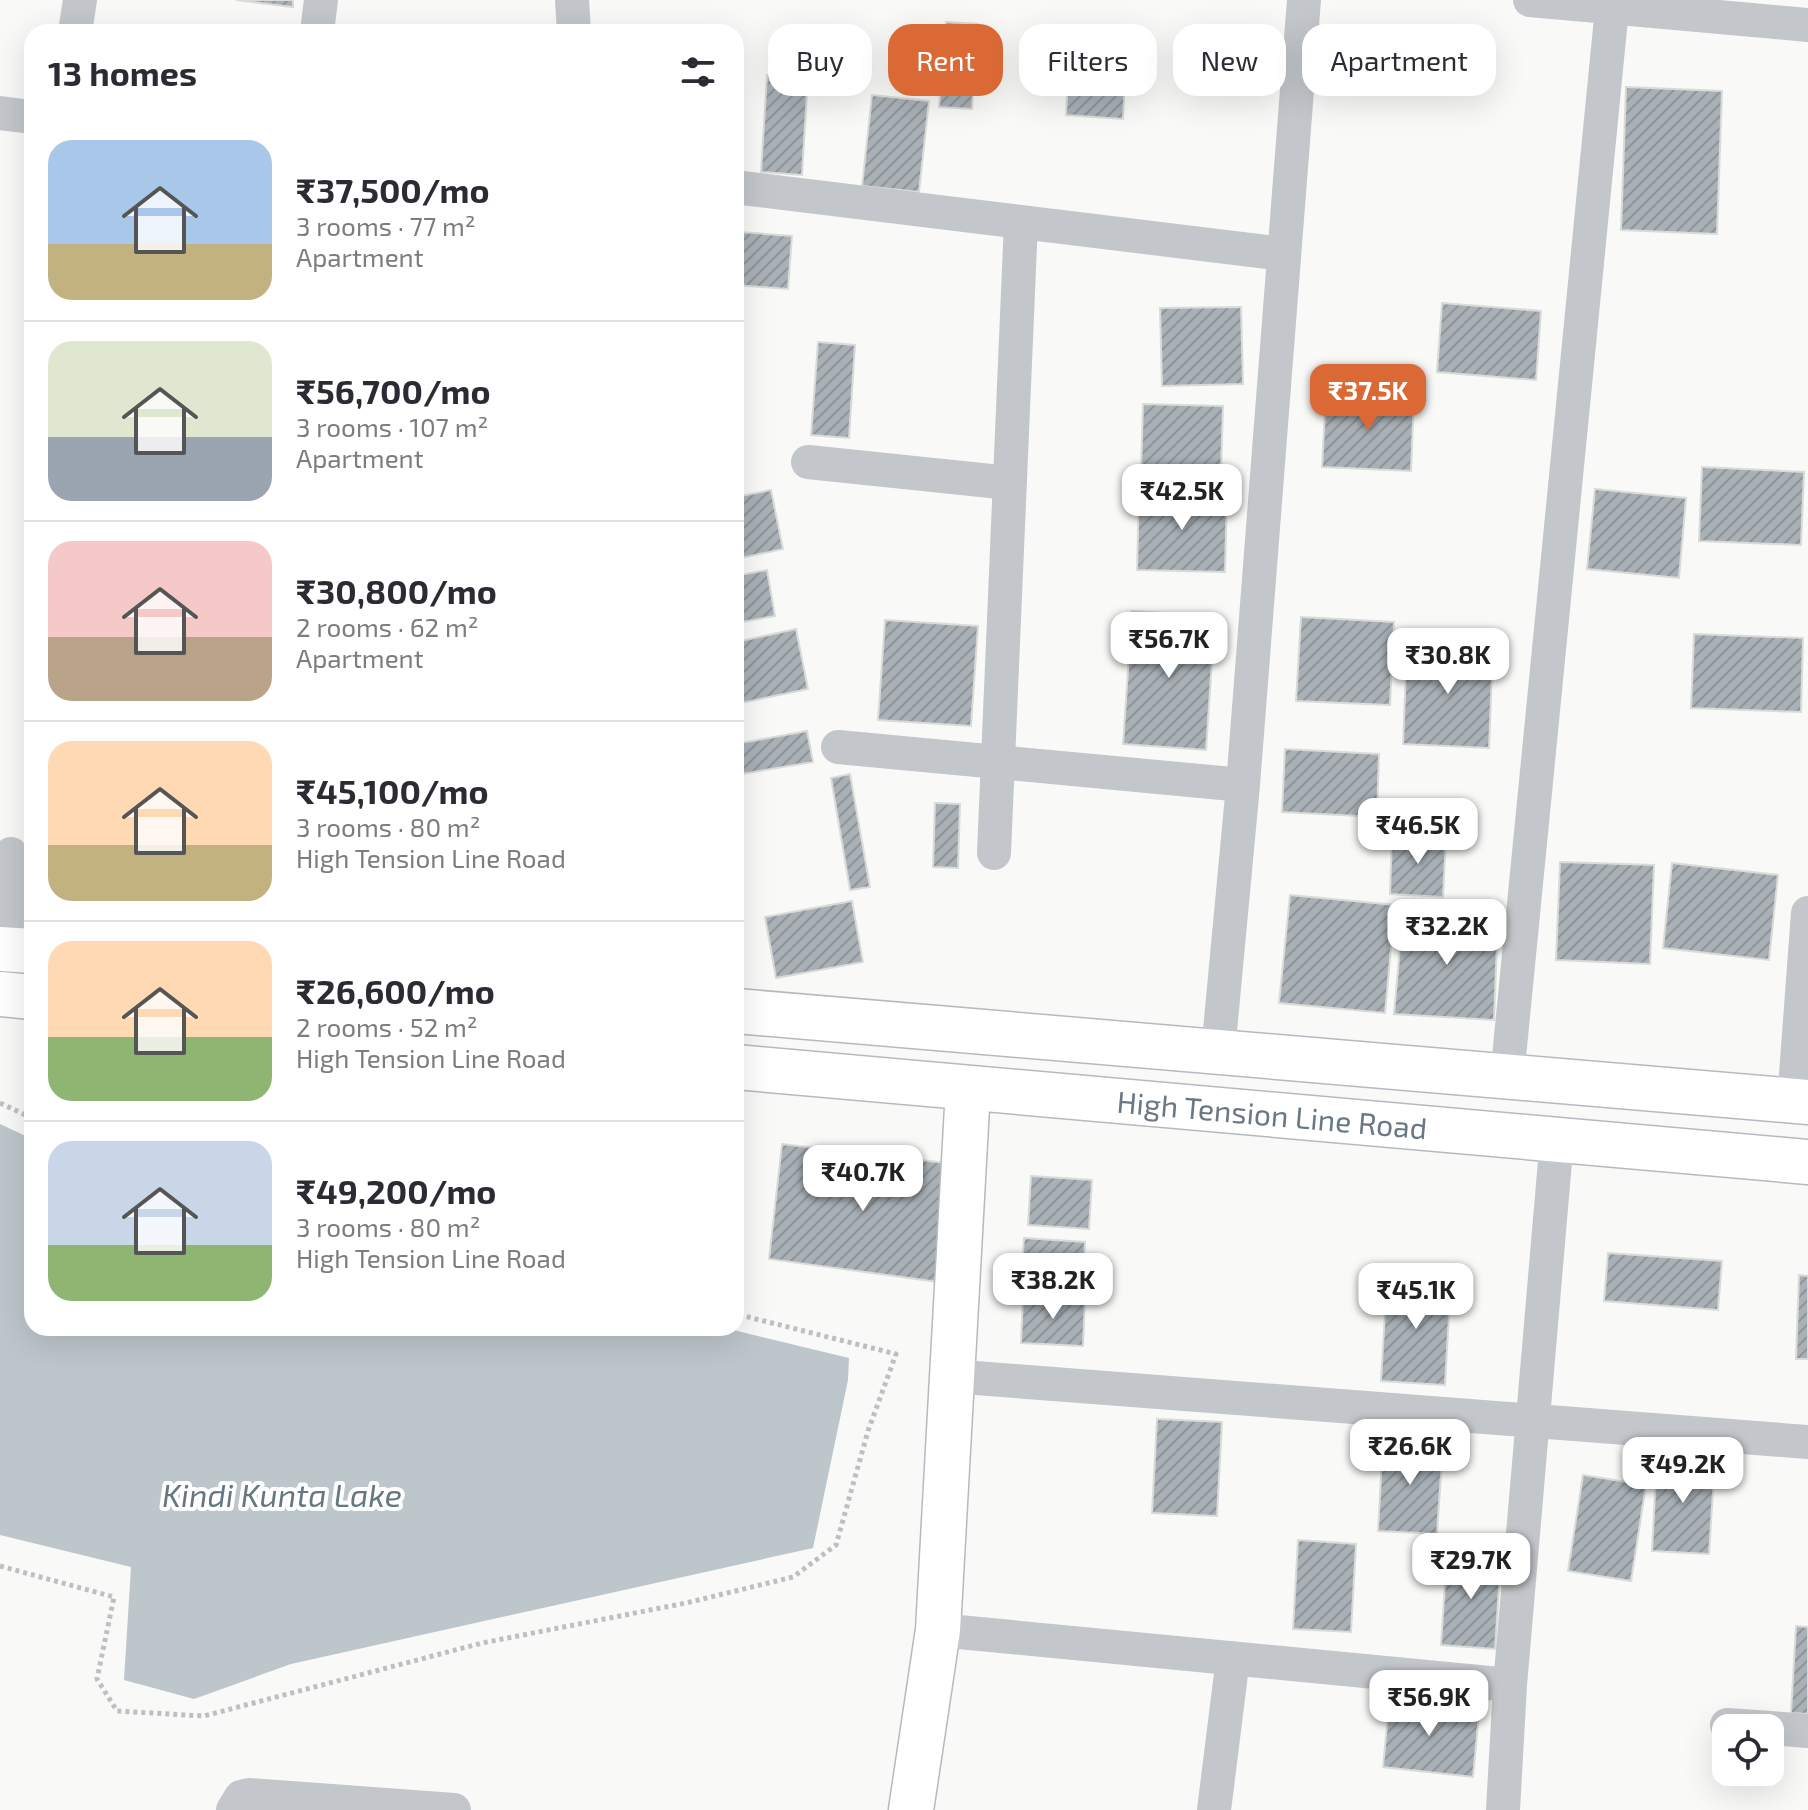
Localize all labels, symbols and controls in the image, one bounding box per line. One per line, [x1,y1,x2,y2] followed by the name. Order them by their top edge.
[768,24,872,96] chip: Buy
[888,24,1003,96] chip: Rent
[1019,24,1157,96] chip: Filters
[1173,24,1286,96] chip: New
[1302,24,1496,96] chip: Apartment
[676,50,720,94] icon: filters
[48,52,197,93] text: 13 homes
[296,169,490,210] text: ₹37,500/mo
[112,172,208,268] icon: home
[296,210,476,241] text: 3 rooms · 77 m²
[296,241,424,272] text: Apartment
[1303,364,1433,432] pin: ₹37.5K
[296,370,491,411] text: ₹56,700/mo
[112,373,208,469] icon: home
[1328,374,1408,405] text: ₹37.5K
[296,411,488,442] text: 3 rooms · 107 m²
[296,442,424,473] text: Apartment
[1117,464,1247,532] pin: ₹42.5K
[1140,474,1224,505] text: ₹42.5K
[296,570,497,611] text: ₹30,800/mo
[112,573,208,669] icon: home
[296,611,479,642] text: 2 rooms · 62 m²
[1104,612,1234,680] pin: ₹56.7K
[1129,622,1209,653] text: ₹56.7K
[1383,628,1513,696] pin: ₹30.8K
[1405,638,1491,669] text: ₹30.8K
[296,642,424,673] text: Apartment
[296,770,489,811] text: ₹45,100/mo
[112,773,208,869] icon: home
[1353,798,1483,866] pin: ₹46.5K
[1376,808,1460,839] text: ₹46.5K
[296,811,480,842] text: 3 rooms · 80 m²
[296,842,566,873] text: High Tension Line Road
[1382,899,1512,967] pin: ₹32.2K
[1405,909,1489,940] text: ₹32.2K
[296,970,495,1011] text: ₹26,600/mo
[112,973,208,1069] icon: home
[296,1011,478,1042] text: 2 rooms · 52 m²
[296,1042,566,1073] text: High Tension Line Road
[1115,1083,1429,1145] street label: High Tension Line Road
[798,1145,928,1213] pin: ₹40.7K
[821,1155,905,1186] text: ₹40.7K
[296,1170,496,1211] text: ₹49,200/mo
[112,1173,208,1269] icon: home
[296,1211,480,1242] text: 3 rooms · 80 m²
[296,1242,566,1273] text: High Tension Line Road
[988,1253,1118,1321] pin: ₹38.2K
[1011,1263,1095,1294] text: ₹38.2K
[1351,1263,1481,1331] pin: ₹45.1K
[1376,1273,1456,1304] text: ₹45.1K
[1345,1419,1475,1487] pin: ₹26.6K
[1368,1429,1452,1460] text: ₹26.6K
[1618,1437,1748,1505] pin: ₹49.2K
[1640,1447,1726,1478] text: ₹49.2K
[162,1475,402,1513] water label: Kindi Kunta Lake
[1406,1533,1536,1601] pin: ₹29.7K
[1430,1543,1512,1574] text: ₹29.7K
[1364,1670,1494,1738] pin: ₹56.9K
[1387,1680,1471,1711] text: ₹56.9K
[1712,1714,1784,1786] map controls
[1712,1714,1784,1786] button: locate

